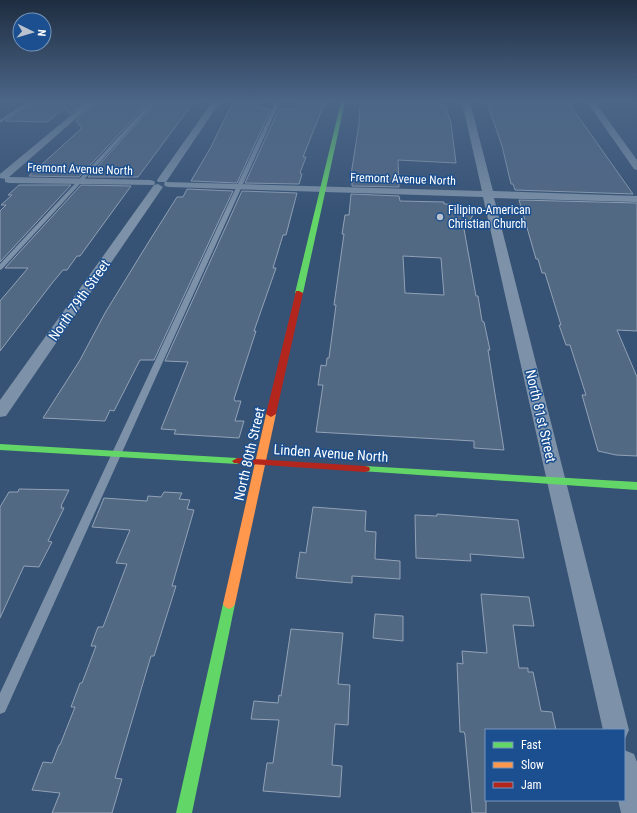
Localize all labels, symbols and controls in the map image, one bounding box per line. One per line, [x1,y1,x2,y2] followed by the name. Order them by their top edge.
[12,12,52,52] north arrow
[35,29,48,37] text: N
[27,160,133,178] street label: Fremont Avenue North
[350,170,456,188] street label: Fremont Avenue North
[448,203,531,231] place label: Filipino-American Christian Church
[435,212,445,222] marker: Filipino-American Christian Church
[45,256,113,344] street label: North 79th Street
[523,368,559,464] street label: North 81st Street
[231,406,267,502] street label: North 80th Street
[273,441,389,465] street label: Linden Avenue North
[485,729,625,801] legend
[521,738,542,752] text: Fast
[521,758,544,772] text: Slow
[521,778,542,792] text: Jam

